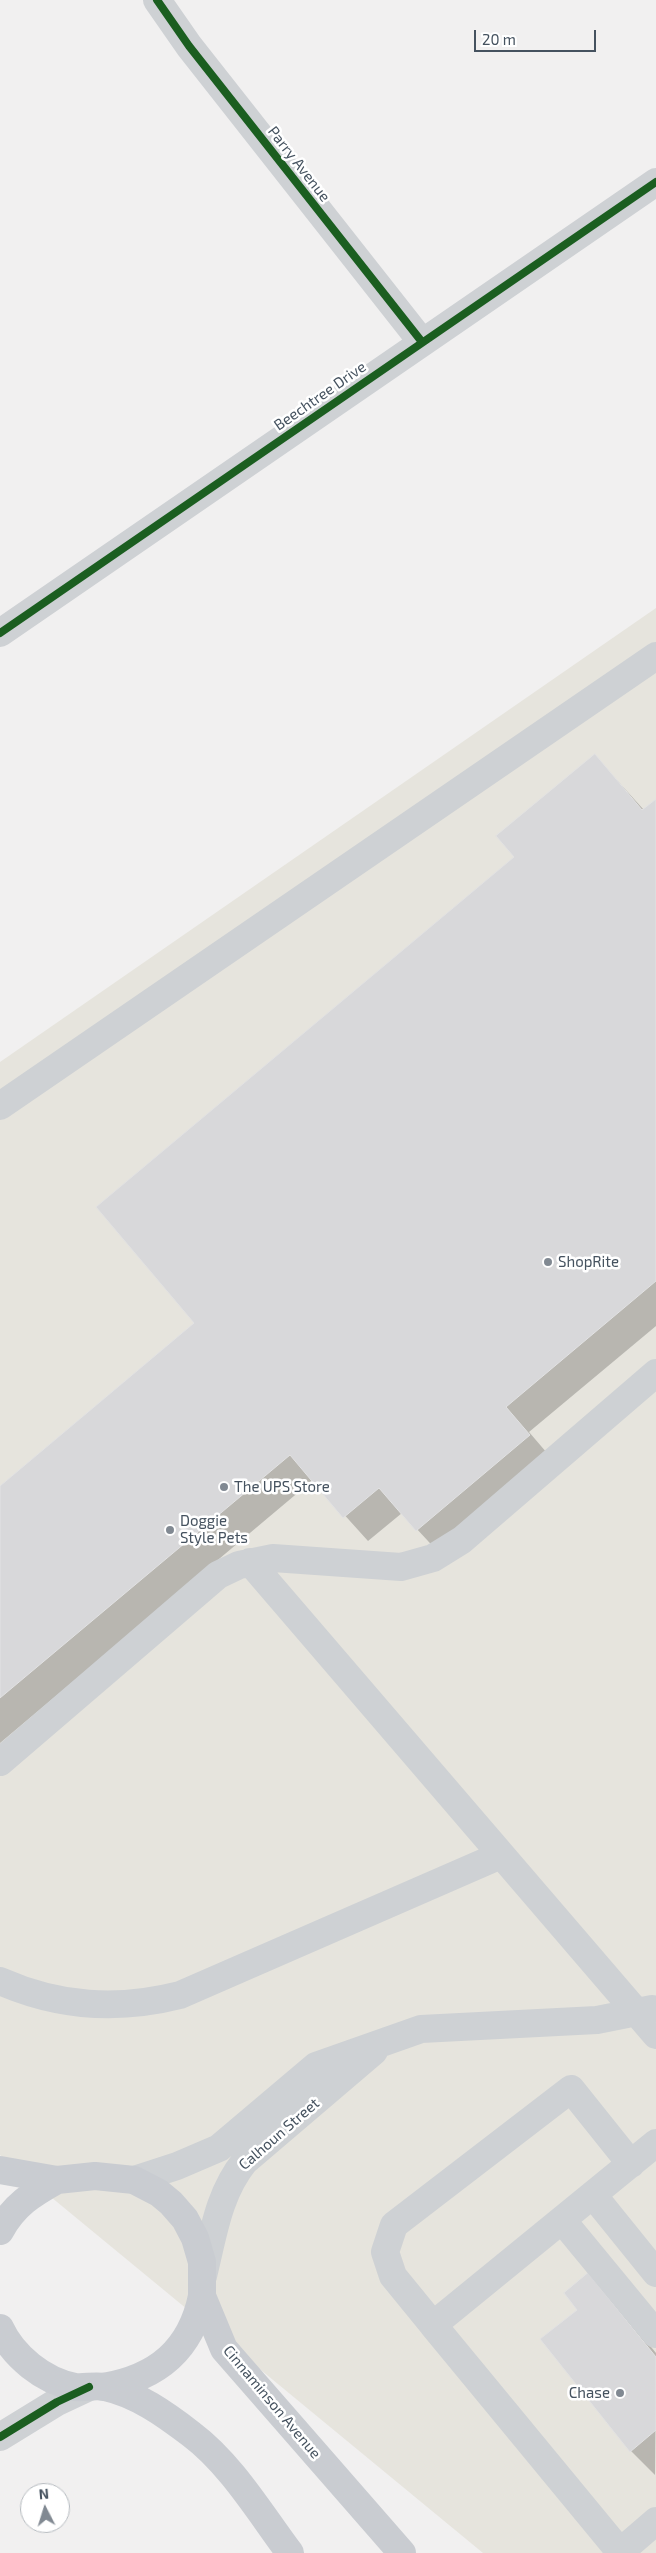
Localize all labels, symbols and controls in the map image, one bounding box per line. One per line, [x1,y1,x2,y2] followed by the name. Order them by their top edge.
[476,20,598,52] scale bar
[482,30,516,48] text: 20 m
[264,123,334,205] street label: Parry Avenue
[271,358,369,434] street label: Beechtree Drive
[558,1253,619,1271] place label: ShopRite
[542,1256,554,1268] marker: ShopRite
[234,1478,330,1496] place label: The UPS Store
[218,1481,230,1493] marker: The UPS Store
[180,1512,248,1547] place label: Doggie Style Pets
[164,1524,176,1536] marker: Doggie Style Pets
[235,2094,323,2174] street label: Calhoun Street
[219,2342,325,2462] street label: Cinnaminson Avenue
[569,2384,610,2402] place label: Chase
[614,2387,626,2399] marker: Chase
[20,2483,70,2533] north arrow
[38,2485,50,2502] text: N

